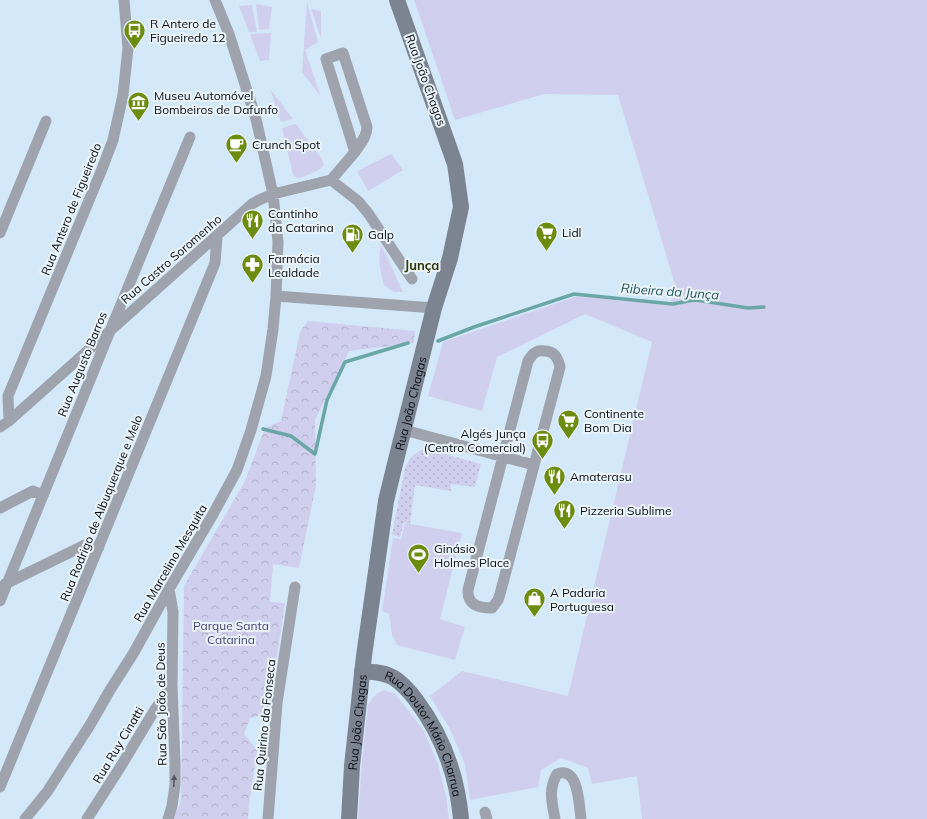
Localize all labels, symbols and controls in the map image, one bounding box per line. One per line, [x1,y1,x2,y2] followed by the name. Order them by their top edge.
[150,16,226,45] place label: R Antero de Figueiredo 12
[122,17,148,50] bus stop icon: R Antero de Figueiredo 12
[402,32,450,128] street label: Rua João Chagas
[154,88,278,117] place label: Museu Automóvel Bombeiros de Dafunfo
[125,89,151,122] museum icon: Museu Automóvel Bombeiros de Dafunfo
[223,131,249,164] cafe icon: Crunch Spot
[252,137,320,152] place label: Crunch Spot
[38,141,104,277] street label: Rua Antero de Figueiredo
[268,206,334,235] place label: Cantinho da Catarina
[239,207,265,240] restaurant icon: Cantinho da Catarina
[118,211,225,307] street label: Rua Castro Soromenho
[534,219,560,252] supermarket icon: Lidl
[339,221,365,254] fuel station icon: Galp
[562,225,581,240] place label: Lidl
[368,227,394,242] place label: Galp
[268,251,320,280] place label: Farmácia Lealdade
[240,252,266,285] pharmacy icon: Farmácia Lealdade
[405,257,439,273] district label: Junça
[620,280,720,302] water label: Ribeira da Junça
[54,309,110,419] street label: Rua Augusto Barros
[391,355,429,452] street label: Rua João Chagas
[584,406,644,435] place label: Continente Bom Dia
[555,407,581,440] supermarket icon: Continente Bom Dia
[57,412,145,603] street label: Rua Rodrigo de Albuquerque e Melo
[424,426,526,455] place label: Algés Junça (Centro Comercial)
[529,427,555,460] bus stop icon: Algés Junça (Centro Comercial)
[542,463,568,496] restaurant icon: Amaterasu
[570,469,632,484] place label: Amaterasu
[552,497,578,530] restaurant icon: Pizzeria Sublime
[130,501,210,625] street label: Rua Marcelino Mesquita
[580,503,671,518] place label: Pizzeria Sublime
[434,541,509,570] place label: Ginásio Holmes Place
[406,542,432,575] sports icon: Ginásio Holmes Place
[550,585,614,614] place label: A Padaria Portuguesa
[521,586,547,619] shop icon: A Padaria Portuguesa
[193,618,269,647] park label: Parque Santa Catarina
[152,642,170,766] street label: Rua São João de Deus
[250,658,278,792] street label: Rua Quirino da Fonseca
[382,667,465,798] street label: Rua Doutor Mário Charrua
[344,674,369,771] street label: Rua João Chagas
[89,704,147,786] street label: Rua Ruy Cinatti
[171,775,178,787] one-way arrow

